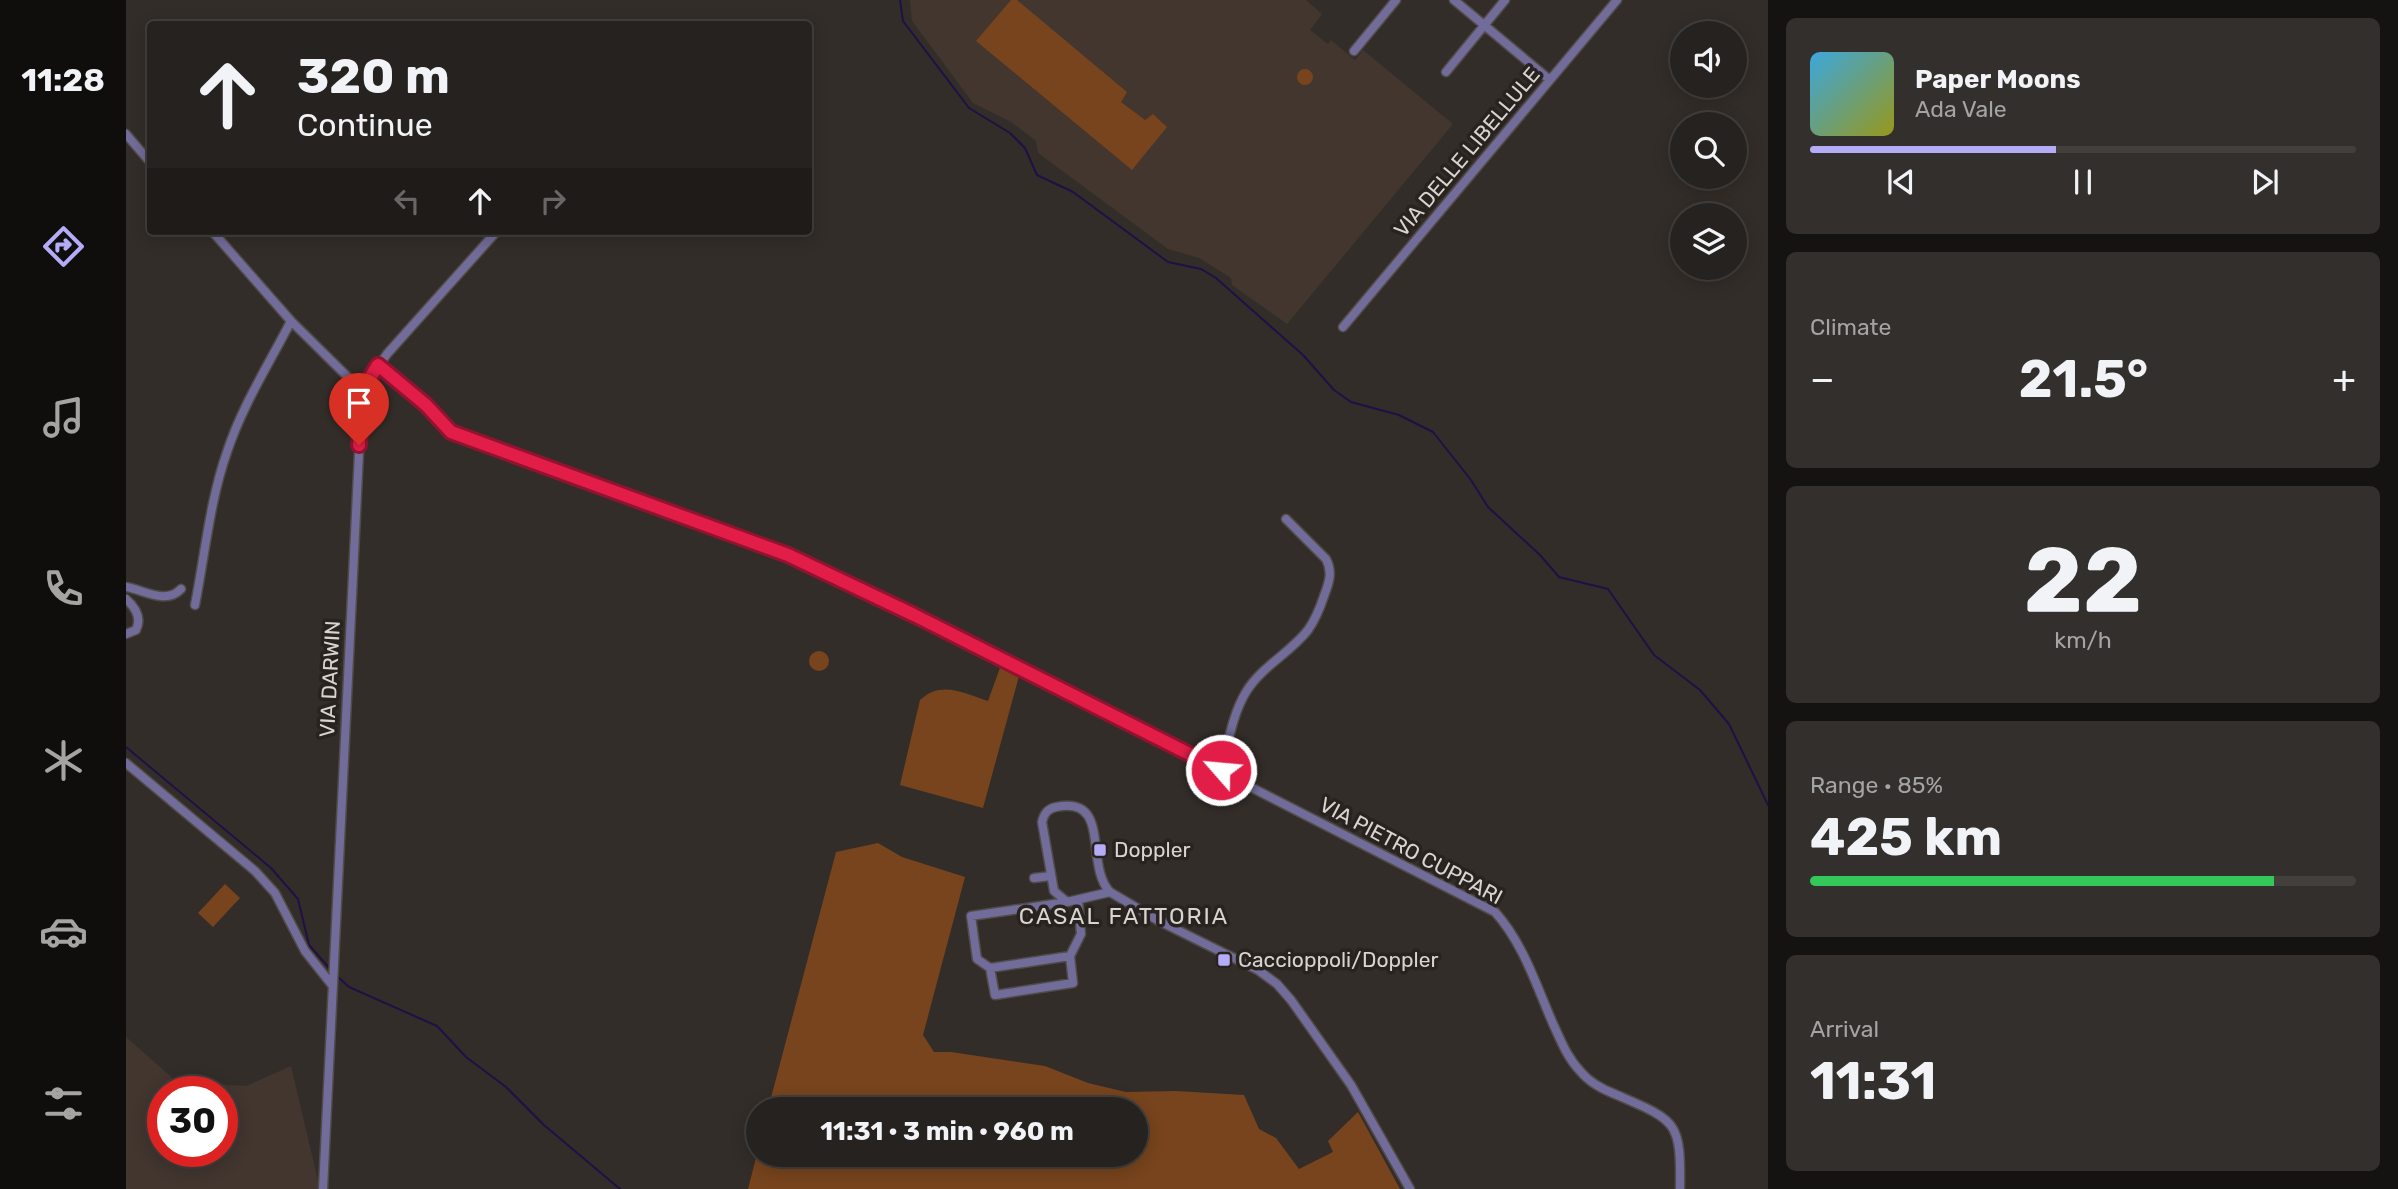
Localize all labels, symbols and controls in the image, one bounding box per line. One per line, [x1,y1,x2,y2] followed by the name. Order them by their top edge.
[1670,21,1747,280] map controls
[1670,21,1747,98] button: sound
[297,47,450,105] text: 320 m
[182,49,273,140] icon: ahead
[21,61,105,99] text: 11:28
[1388,62,1545,242] street label: VIA DELLE LIBELLULE
[1915,64,2081,95] text: Paper Moons
[1915,95,2007,123] text: Ada Vale
[297,106,433,144] text: Continue
[1670,112,1747,189] button: search
[1882,163,1920,201] icon: previous
[2064,163,2102,201] icon: pause
[2246,163,2284,201] icon: next
[388,182,426,220] icon: left
[461,182,499,220] icon: ahead
[534,182,572,220] icon: right
[1670,203,1747,280] button: layers
[39,222,88,271] icon: directions
[1810,313,1891,341] text: Climate
[2019,348,2148,410] text: 21.5°
[1810,356,1835,402] text: −
[2332,356,2356,402] text: +
[329,373,389,445] pin
[340,384,378,422] icon: arrive
[39,393,88,442] icon: music
[2024,526,2142,634] text: 22
[39,564,88,613] icon: phone
[314,620,345,738] street label: VIA DARWIN
[2054,626,2112,654] text: km/h
[1184,733,1258,807] position arrow
[39,736,88,785] icon: climate
[1810,771,1943,799] text: Range · 85%
[1315,792,1507,909] street label: VIA PIETRO CUPPARI
[1810,806,2002,868] text: 425 km
[1114,837,1190,862] place label: Doppler
[1092,842,1108,858] marker: Doppler
[1019,902,1229,930] district label: CASAL FATTORIA
[39,907,88,956] icon: car
[1238,947,1438,972] place label: Caccioppoli/Doppler
[1216,952,1232,968] marker: Caccioppoli/Doppler
[1810,1015,1879,1043] text: Arrival
[1810,1050,1936,1112] text: 11:31
[147,1076,238,1167] speed limit sign: 30
[39,1079,88,1128] icon: filters
[820,1116,1074,1147] text: 11:31 · 3 min · 960 m

